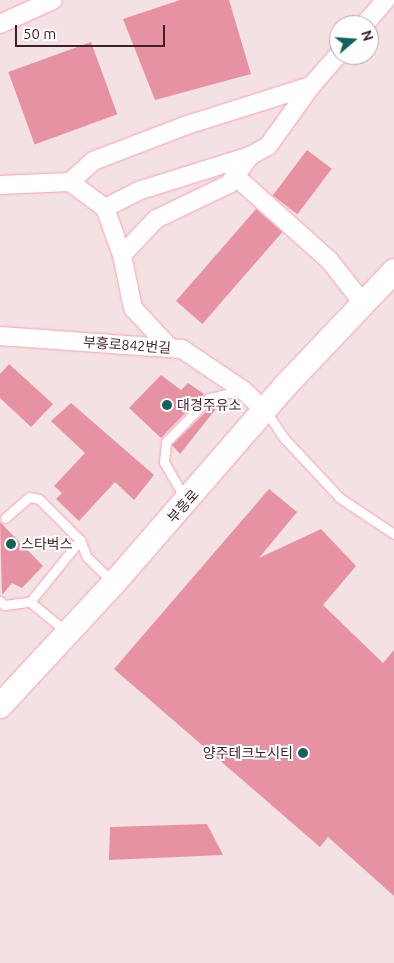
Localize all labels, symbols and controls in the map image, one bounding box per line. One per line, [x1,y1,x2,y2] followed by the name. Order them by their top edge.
[18,15,168,47] scale bar
[329,15,379,65] north arrow
[23,25,56,42] text: 50 m
[358,28,377,43] text: N
[82,334,172,356] street label: 부흥로842번길
[177,397,241,413] place label: 대경주유소
[161,399,173,411] marker: 대경주유소
[164,486,202,526] street label: 부흥로
[21,536,73,552] place label: 스타벅스
[5,538,17,550] marker: 스타벅스
[203,745,293,761] place label: 양주테크노시티
[297,747,309,759] marker: 양주테크노시티

